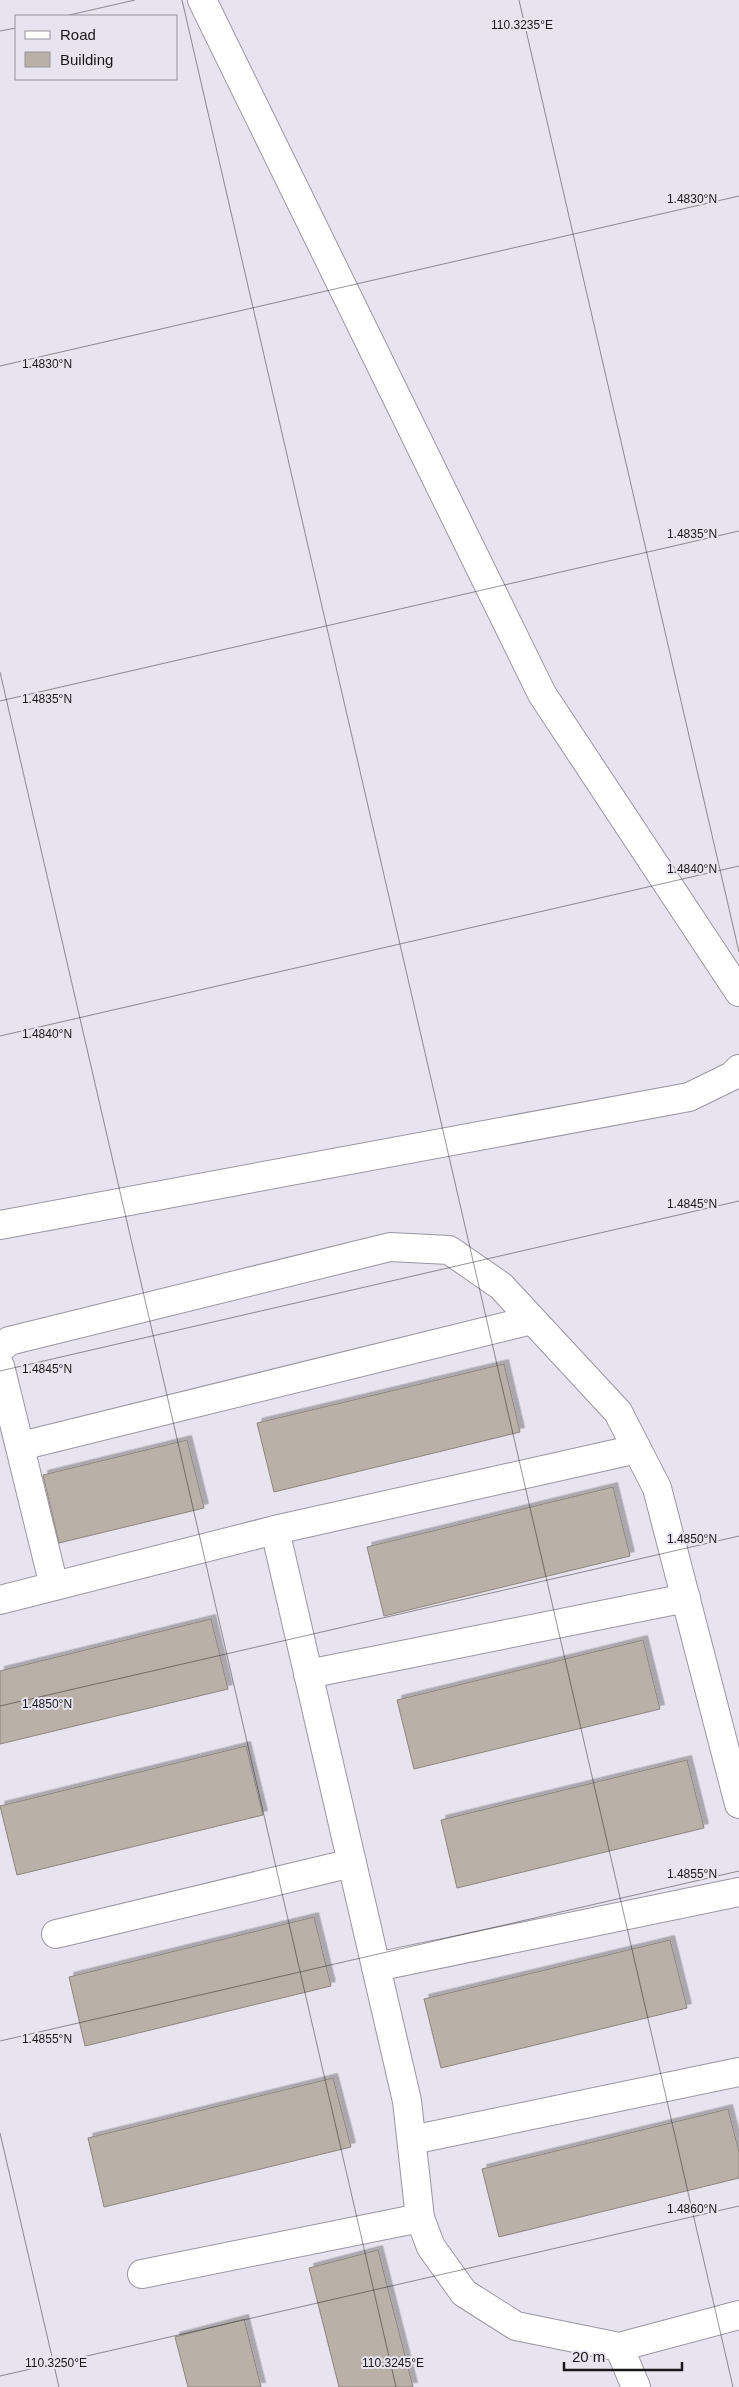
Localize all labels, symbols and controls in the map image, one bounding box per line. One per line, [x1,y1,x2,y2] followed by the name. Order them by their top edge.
[15,15,178,80] legend
[491,18,553,32] text: 110.3235°E
[60,26,96,43] text: Road
[60,51,113,68] text: Building
[667,192,717,206] text: 1.4830°N
[22,357,72,371] text: 1.4830°N
[667,527,717,541] text: 1.4835°N
[22,692,72,706] text: 1.4835°N
[667,862,717,876] text: 1.4840°N
[22,1027,72,1041] text: 1.4840°N
[667,1197,717,1211] text: 1.4845°N
[22,1362,72,1376] text: 1.4845°N
[667,1532,717,1546] text: 1.4850°N
[22,1697,72,1711] text: 1.4850°N
[667,1867,717,1881] text: 1.4855°N
[22,2032,72,2046] text: 1.4855°N
[667,2202,717,2216] text: 1.4860°N
[564,2340,682,2372] scale bar
[572,2348,605,2365] text: 20 m
[25,2356,87,2370] text: 110.3250°E
[362,2356,424,2370] text: 110.3245°E

